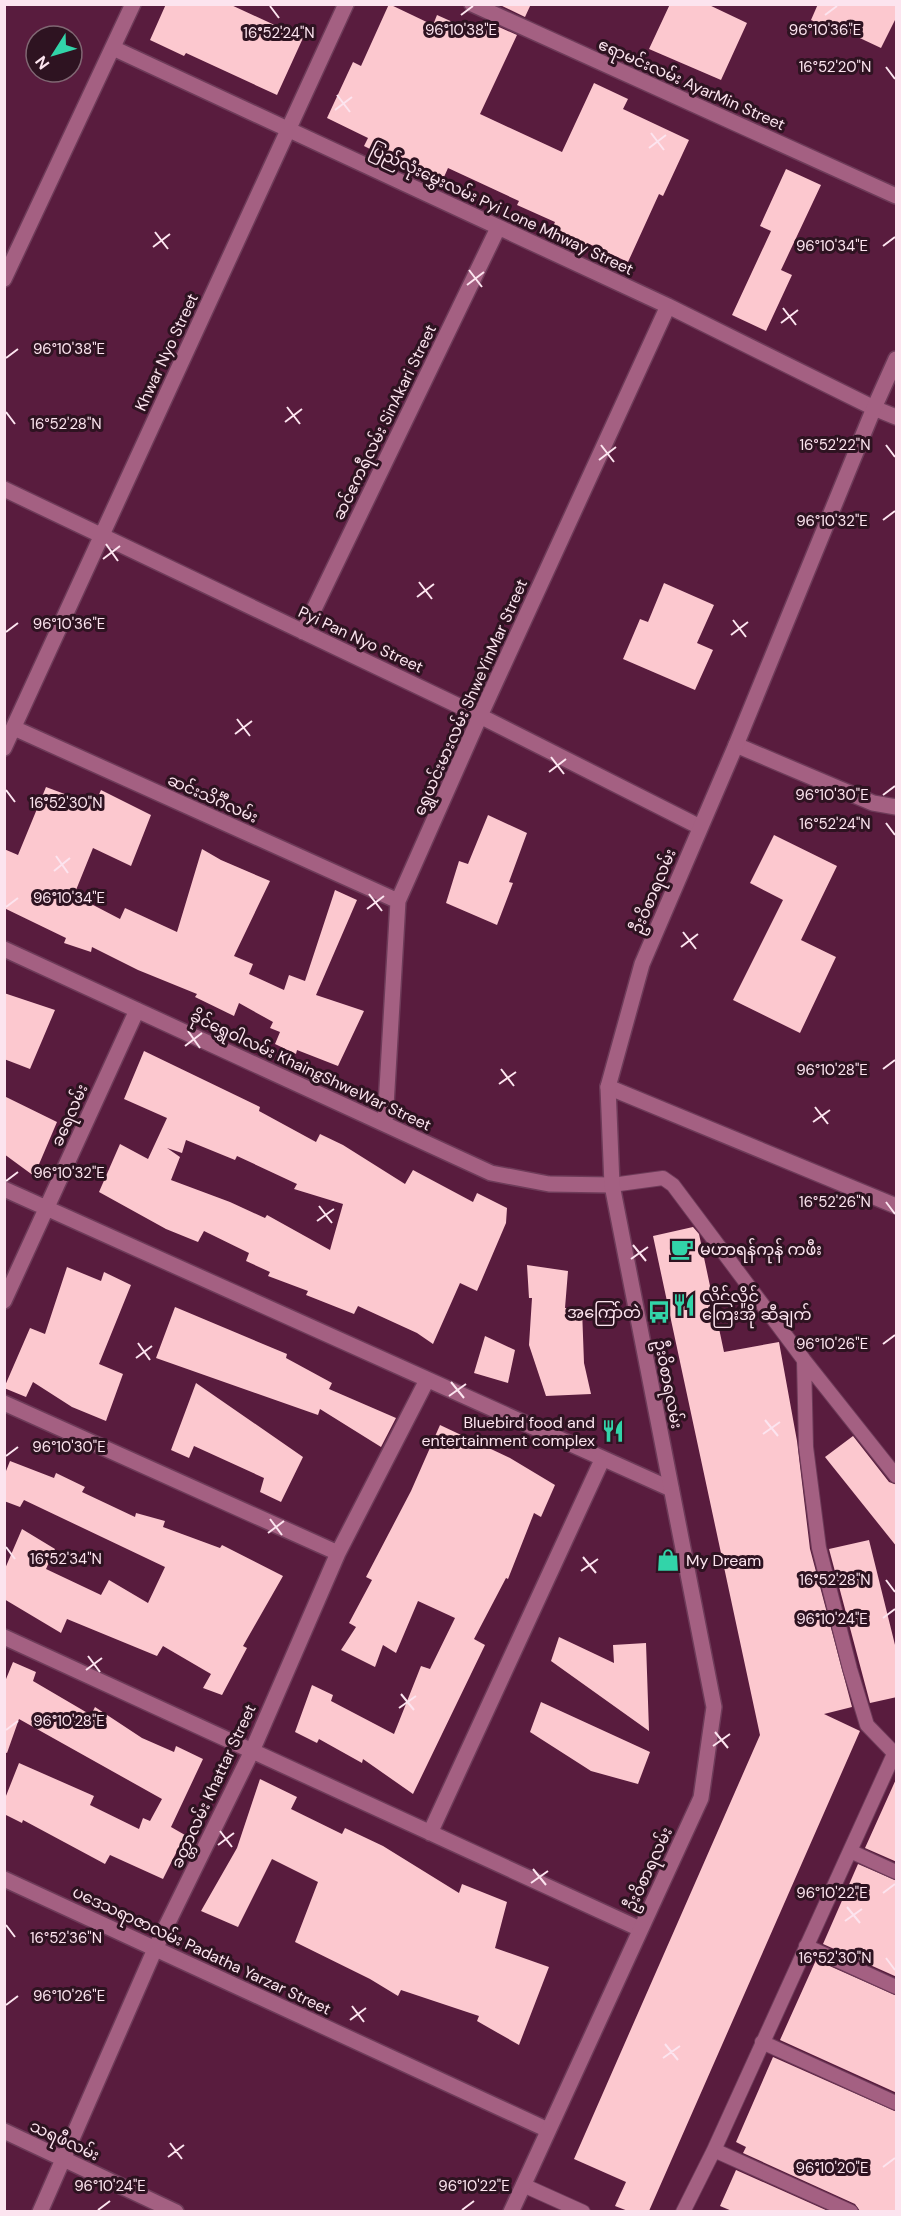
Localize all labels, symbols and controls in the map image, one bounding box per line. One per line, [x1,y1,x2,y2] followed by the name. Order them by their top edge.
[425,20,497,40] text: 96°10'38"E
[789,20,861,40] text: 96°10'36"E
[243,23,315,43] text: 16°52'24"N
[24,24,84,84] north arrow
[594,33,789,138] street label: ဧရာမင်းလမ်း AyarMin Street
[31,52,54,74] text: N
[799,57,871,77] text: 16°52'20"N
[365,138,637,284] street label: ပြည်လုံးမွှေးလမ်း Pyi Lone Mhway Street
[796,236,868,256] text: 96°10'34"E
[130,290,203,414] street label: Khwar Nyo Street
[327,320,444,525] street label: ဆင်ဧကရီလမ်း SinAkari Street
[33,339,105,359] text: 96°10'38"E
[30,414,102,434] text: 16°52'28"N
[799,435,871,455] text: 16°52'22"N
[796,511,868,531] text: 96°10'32"E
[408,575,535,820] street label: ရွှေယင်းမားလမ်း ShweYinMar Street
[295,601,427,678] street label: Pyi Pan Nyo Street
[33,614,105,634] text: 96°10'36"E
[164,768,262,828] street label: ဆင်းသိင်္ဂီလမ်း
[795,785,869,805] text: 96°10'30"E
[29,793,103,813] text: 16°52'30"N
[799,814,871,834] text: 16°52'24"N
[625,845,684,938] street label: ဦးဝိစာရလမ်း
[33,888,105,908] text: 96°10'34"E
[185,1004,435,1139] street label: ခိုင်ရွှေဝါလမ်း KhaingShweWar Street
[796,1060,868,1080] text: 96°10'28"E
[46,1080,95,1151] street label: ခရေလမ်း
[33,1163,105,1183] text: 96°10'32"E
[799,1192,871,1212] text: 16°52'26"N
[669,1236,695,1262] cafe icon: မဟာရန်ကုန် ကဖီး
[700,1238,822,1264] place label: မဟာရန်ကုန် ကဖီး
[702,1285,811,1329] place label: လှိုင်လှိုင် ကြေးအို ဆီချက်
[671,1292,697,1318] restaurant icon: လှိုင်လှိုင် ကြေးအို ဆီချက်
[646,1299,672,1325] bus stop icon: အကြော်တဲ
[567,1301,641,1326] place label: အကြော်တဲ
[796,1334,868,1354] text: 96°10'26"E
[647,1338,688,1431] street label: ဦးဝိစာရလမ်း
[421,1412,595,1451] place label: Bluebird food and entertainment complex
[600,1418,626,1444] restaurant icon: Bluebird food and entertainment complex
[32,1437,106,1457] text: 96°10'30"E
[655,1547,681,1573] shop icon: My Dream
[30,1549,102,1569] text: 16°52'34"N
[686,1550,761,1571] place label: My Dream
[799,1570,871,1590] text: 16°52'28"N
[796,1609,868,1629] text: 96°10'24"E
[165,1700,263,1873] street label: ခတ္တာလမ်း Khattar Street
[33,1711,105,1731] text: 96°10'28"E
[619,1823,680,1916] street label: ဦးဝိစာရလမ်း
[68,1880,335,2022] street label: ပဒေသရာဇာလမ်း Padatha Yarzar Street
[796,1883,868,1903] text: 96°10'22"E
[30,1928,102,1948] text: 16°52'36"N
[798,1948,872,1968] text: 16°52'30"N
[33,1986,105,2006] text: 96°10'26"E
[25,2114,103,2168] street label: သရဖီလမ်း
[796,2158,868,2178] text: 96°10'20"E
[74,2176,146,2196] text: 96°10'24"E
[438,2176,510,2196] text: 96°10'22"E

